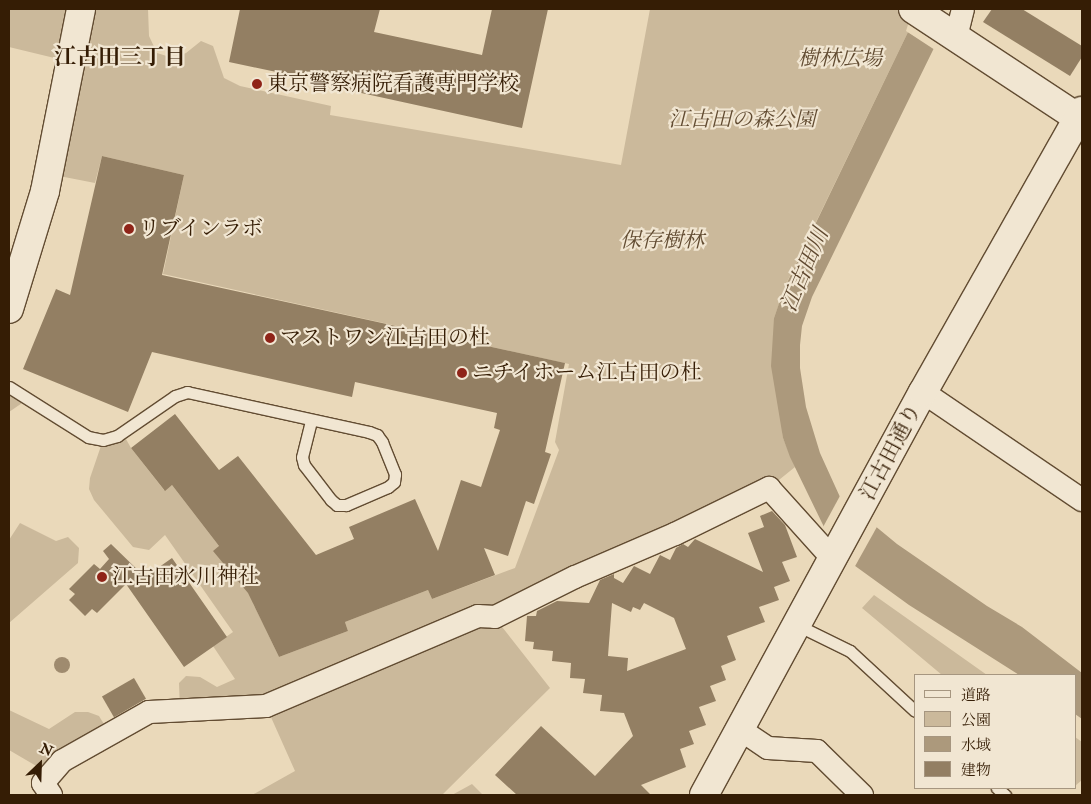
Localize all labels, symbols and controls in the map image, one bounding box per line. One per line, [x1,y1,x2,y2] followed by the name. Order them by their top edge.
[54,45,186,71] district label: 江古田三丁目
[798,46,882,72] park label: 樹林広場
[267,71,519,97] place label: 東京警察病院看護専門学校
[251,78,263,90] marker: 東京警察病院看護専門学校
[669,107,815,133] park label: 江古田の森公園
[139,216,265,242] place label: リブインラボ
[123,223,135,235] marker: リブインラボ
[776,224,834,316] water label: 江古田川
[620,228,704,254] park label: 保存樹林
[280,325,490,351] place label: マストワン江古田の杜
[264,332,276,344] marker: マストワン江古田の杜
[472,360,703,386] place label: ニチイホーム江古田の杜
[456,367,468,379] marker: ニチイホーム江古田の杜
[855,400,927,504] street label: 江古田通り
[112,564,259,590] place label: 江古田氷川神社
[96,571,108,583] marker: 江古田氷川神社
[914,674,1076,789] legend
[961,686,991,705] text: 道路
[961,711,991,730] text: 公園
[961,736,991,755] text: 水域
[15,739,65,789] north arrow
[37,740,55,760] text: N
[961,761,991,780] text: 建物

